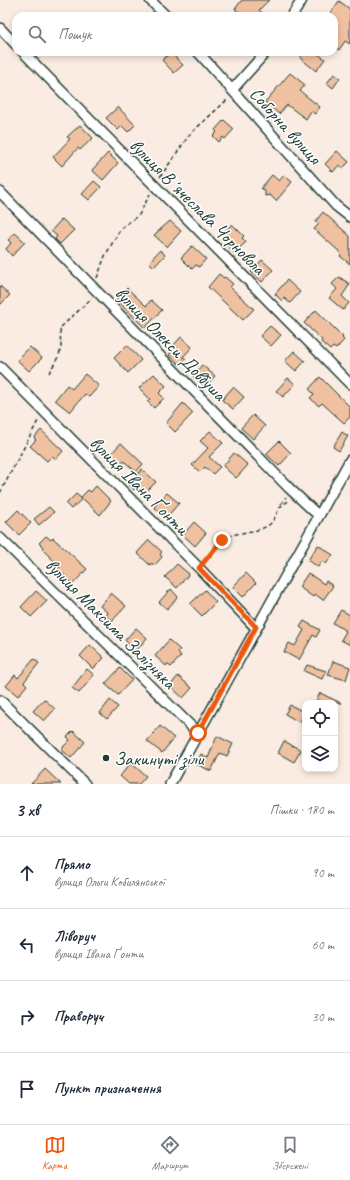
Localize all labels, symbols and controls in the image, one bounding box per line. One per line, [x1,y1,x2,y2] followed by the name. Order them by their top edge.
[12,12,338,56] search box
[26,23,48,45] icon: search
[58,25,91,44] text: Пошук
[244,82,327,170] street label: Соборна вулиця
[124,134,271,281] street label: вулиця Вʼячеслава Чорновола
[110,281,232,407] street label: вулиця Олекси Довбуша
[85,431,195,542] street label: вулиця Івана Ґонти
[213,531,231,549] route end
[40,553,182,695] street label: вулиця Максима Залізняка
[302,700,338,772] map controls
[302,700,338,736] button: locate
[189,724,207,742] route start
[302,736,338,772] button: layers
[114,747,204,771] place label: Закинуті зіли
[101,753,111,763] marker: Закинуті зіли
[16,800,39,821] text: 3 хв
[270,802,334,818] text: Пішки · 180 m
[54,855,90,874] text: Прямо
[16,862,38,884] icon: ahead
[312,865,334,881] text: 90 m
[54,874,165,890] text: вулиця Ольги Кобилянської
[54,927,95,946] text: Ліворуч
[16,934,38,956] icon: left
[312,937,334,953] text: 60 m
[54,946,143,962] text: вулиця Івана Ґонти
[16,1006,38,1028] icon: right
[54,1007,103,1026] text: Праворуч
[312,1009,334,1025] text: 30 m
[16,1078,38,1100] icon: arrive
[54,1079,161,1098] text: Пункт призначення
[42,1134,67,1172] tab: Карта
[152,1134,188,1172] tab: Маршрут
[272,1134,308,1172] tab: Збережені

